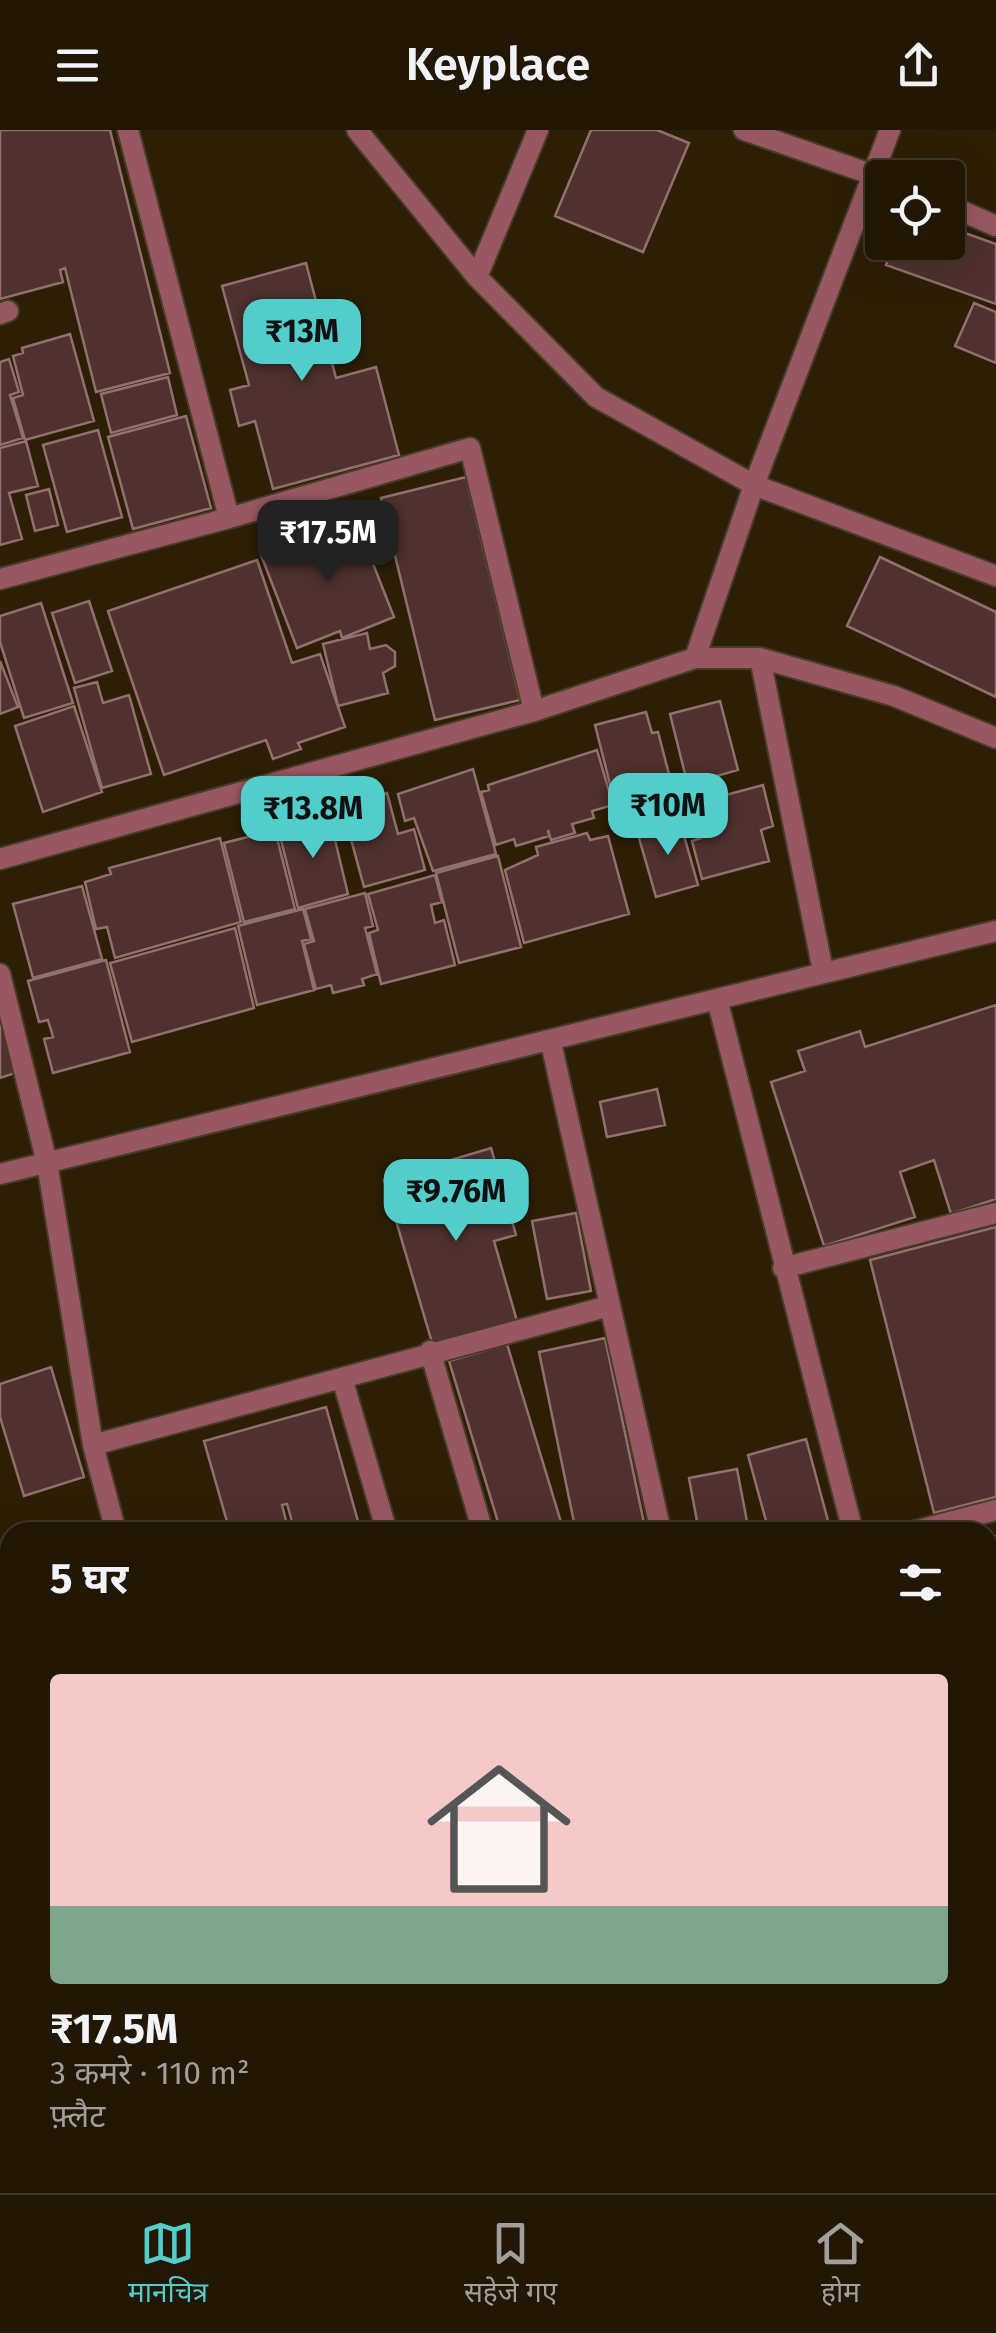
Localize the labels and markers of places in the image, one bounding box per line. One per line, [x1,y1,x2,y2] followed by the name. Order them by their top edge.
[243,299,361,384] pin: ₹13M
[247,500,409,585] pin: ₹17.5M
[609,773,727,858] pin: ₹10M
[232,776,394,861] pin: ₹13.8M
[375,1159,537,1244] pin: ₹9.76M

